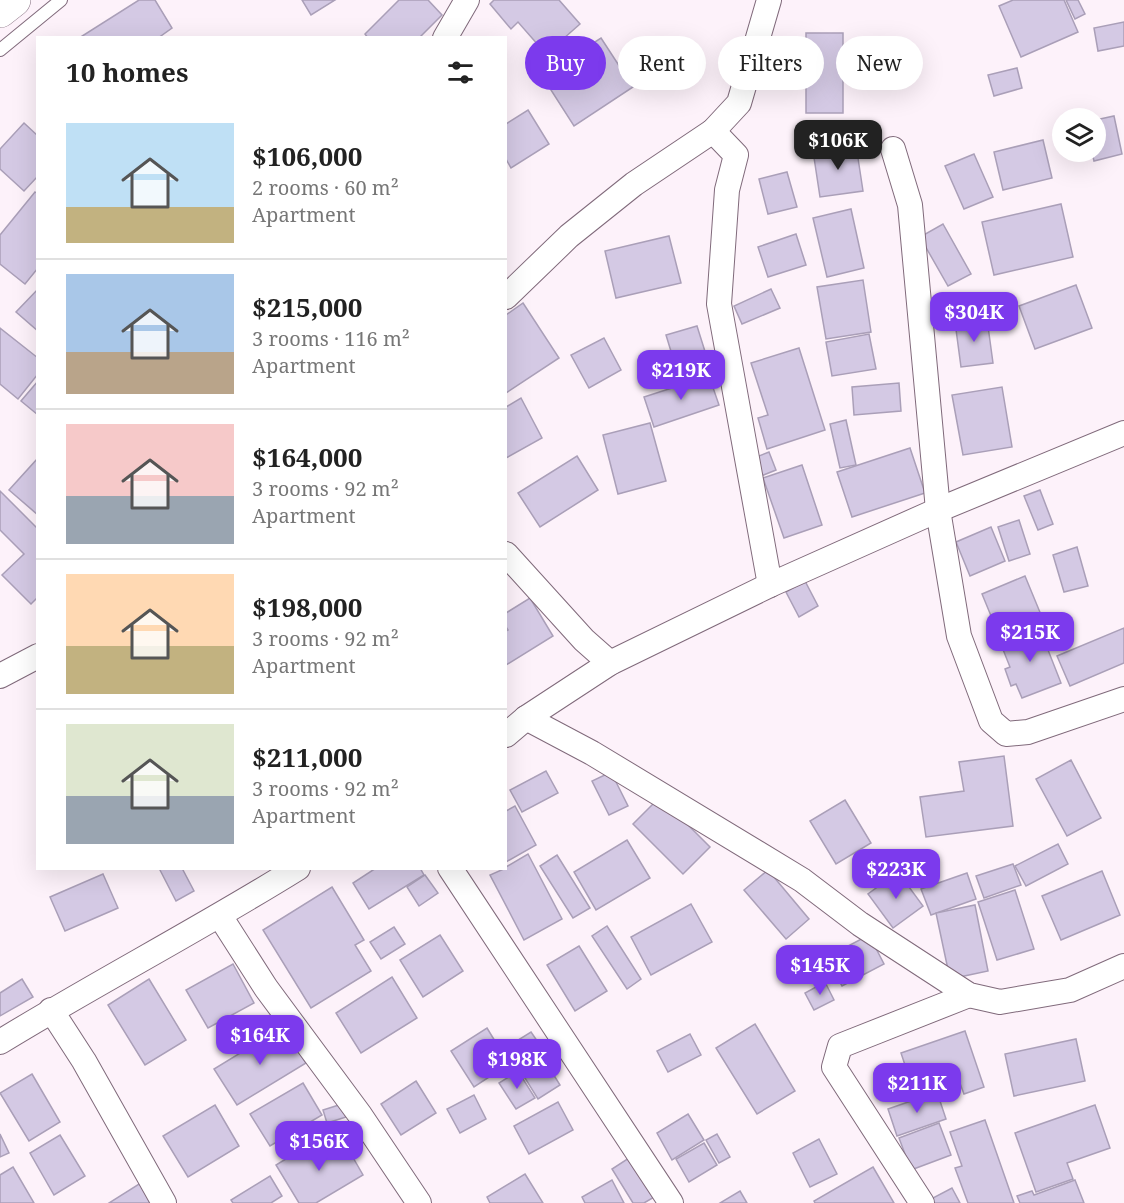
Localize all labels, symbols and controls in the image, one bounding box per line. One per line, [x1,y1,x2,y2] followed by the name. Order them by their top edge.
[525,36,606,90] chip: Buy
[618,36,706,90] chip: Rent
[718,36,824,90] chip: Filters
[836,36,923,90] chip: New
[66,54,188,90] text: 10 homes
[444,56,477,89] icon: filters
[1052,108,1106,162] map controls
[1052,108,1106,162] button: layers
[796,120,880,171] pin: $106K
[808,126,868,153] text: $106K
[252,138,362,174] text: $106,000
[114,147,186,219] icon: home
[252,174,399,201] text: 2 rooms · 60 m²
[252,201,356,228] text: Apartment
[252,289,362,325] text: $215,000
[932,292,1016,343] pin: $304K
[114,298,186,370] icon: home
[944,298,1004,325] text: $304K
[252,325,410,352] text: 3 rooms · 116 m²
[639,350,723,401] pin: $219K
[252,352,356,379] text: Apartment
[651,356,711,383] text: $219K
[252,439,362,475] text: $164,000
[114,448,186,520] icon: home
[252,475,399,502] text: 3 rooms · 92 m²
[252,502,356,529] text: Apartment
[252,589,362,625] text: $198,000
[114,598,186,670] icon: home
[988,612,1072,663] pin: $215K
[1000,618,1060,645] text: $215K
[252,625,399,652] text: 3 rooms · 92 m²
[252,652,356,679] text: Apartment
[252,739,362,775] text: $211,000
[114,748,186,820] icon: home
[252,775,399,802] text: 3 rooms · 92 m²
[252,802,356,829] text: Apartment
[854,849,938,900] pin: $223K
[866,855,926,882] text: $223K
[778,945,862,996] pin: $145K
[790,951,850,978] text: $145K
[218,1015,302,1066] pin: $164K
[230,1021,290,1048] text: $164K
[475,1039,559,1090] pin: $198K
[487,1045,547,1072] text: $198K
[875,1063,959,1114] pin: $211K
[887,1069,947,1096] text: $211K
[277,1121,361,1172] pin: $156K
[289,1127,349,1154] text: $156K

